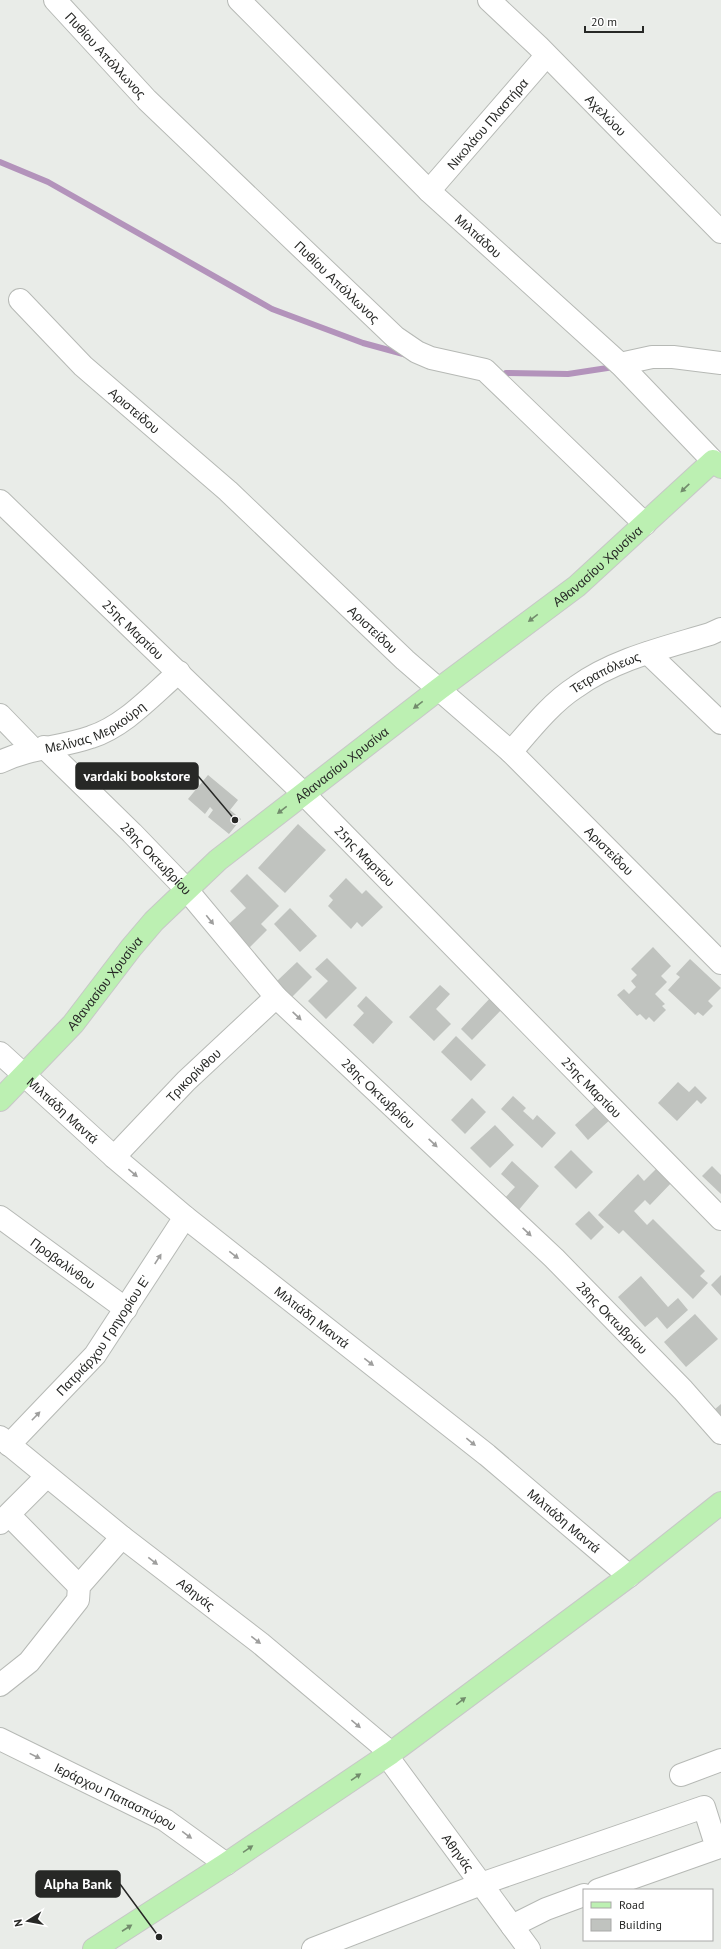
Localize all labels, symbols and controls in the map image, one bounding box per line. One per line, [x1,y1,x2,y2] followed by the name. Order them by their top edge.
[585,8,643,34] scale bar
[61,9,149,102] street label: Πυθίου Απόλλωνος
[591,14,617,29] text: 20 m
[443,74,532,173] street label: Νικολάου Πλαστήρα
[581,91,630,140] street label: Αχελώου
[451,211,505,262] street label: Μιλτιάδου
[291,237,383,327] street label: Πυθίου Απόλλωνος
[105,384,163,437] street label: Αριστείδου
[680,483,690,492] one-way arrow
[549,522,647,610] street label: Αθανασίου Χρυσίνα
[98,596,167,663] street label: 25ης Μαρτίου
[344,602,401,657] street label: Αριστείδου
[528,614,539,622] one-way arrow
[567,648,643,698] street label: Τετραπόλεως
[44,698,149,757] street label: Μελίνας Μερκούρη
[413,701,424,709] one-way arrow
[291,723,393,807] street label: Αθανασίου Χρυσίνα
[76,763,198,789] callout: vardaki bookstore
[83,767,190,785] text: vardaki bookstore
[277,805,288,814] one-way arrow
[117,818,195,898] street label: 28ης Οκτωβρίου
[331,822,398,890] street label: 25ης Μαρτίου
[581,823,637,879] street label: Αριστείδου
[206,914,215,925] one-way arrow
[63,932,147,1034] street label: Αθανασίου Χρυσίνα
[292,1011,302,1021] one-way arrow
[162,1045,225,1106] street label: Τρικορίνθου
[558,1053,625,1122] street label: 25ης Μαρτίου
[338,1055,419,1132] street label: 28ης Οκτωβρίου
[23,1074,102,1148] street label: Μιλτιάδη Μαντά
[428,1139,438,1148] one-way arrow
[128,1168,138,1177] one-way arrow
[522,1228,532,1237] one-way arrow
[27,1234,99,1293] street label: Προβαλίνθου
[228,1251,239,1260] one-way arrow
[154,1254,162,1264] one-way arrow
[53,1272,154,1399] street label: Πατριάρχου Γρηγορίου Ε'
[573,1278,651,1358] street label: 28ης Οκτωβρίου
[271,1283,353,1353] street label: Μιλτιάδη Μαντά
[363,1358,374,1366] one-way arrow
[31,1411,41,1421] one-way arrow
[465,1438,476,1447] one-way arrow
[524,1485,604,1557] street label: Μιλτιάδη Μαντά
[148,1556,158,1564] one-way arrow
[173,1574,218,1614] street label: Αθηνάς
[251,1636,262,1644] one-way arrow
[456,1697,467,1705] one-way arrow
[350,1719,361,1728] one-way arrow
[29,1753,41,1759] one-way arrow
[51,1759,180,1835] street label: Ιεράρχου Παπασπύρου
[351,1773,361,1781] one-way arrow
[438,1830,477,1875] street label: Αθηνάς
[182,1831,192,1839] one-way arrow
[243,1845,253,1853] one-way arrow
[36,1871,120,1897] callout: Alpha Bank
[44,1875,112,1893] text: Alpha Bank
[583,1889,713,1941] legend
[619,1897,644,1912] text: Road
[8,1901,48,1941] north arrow
[619,1917,662,1932] text: Building
[11,1918,26,1928] text: N
[122,1924,132,1932] one-way arrow

